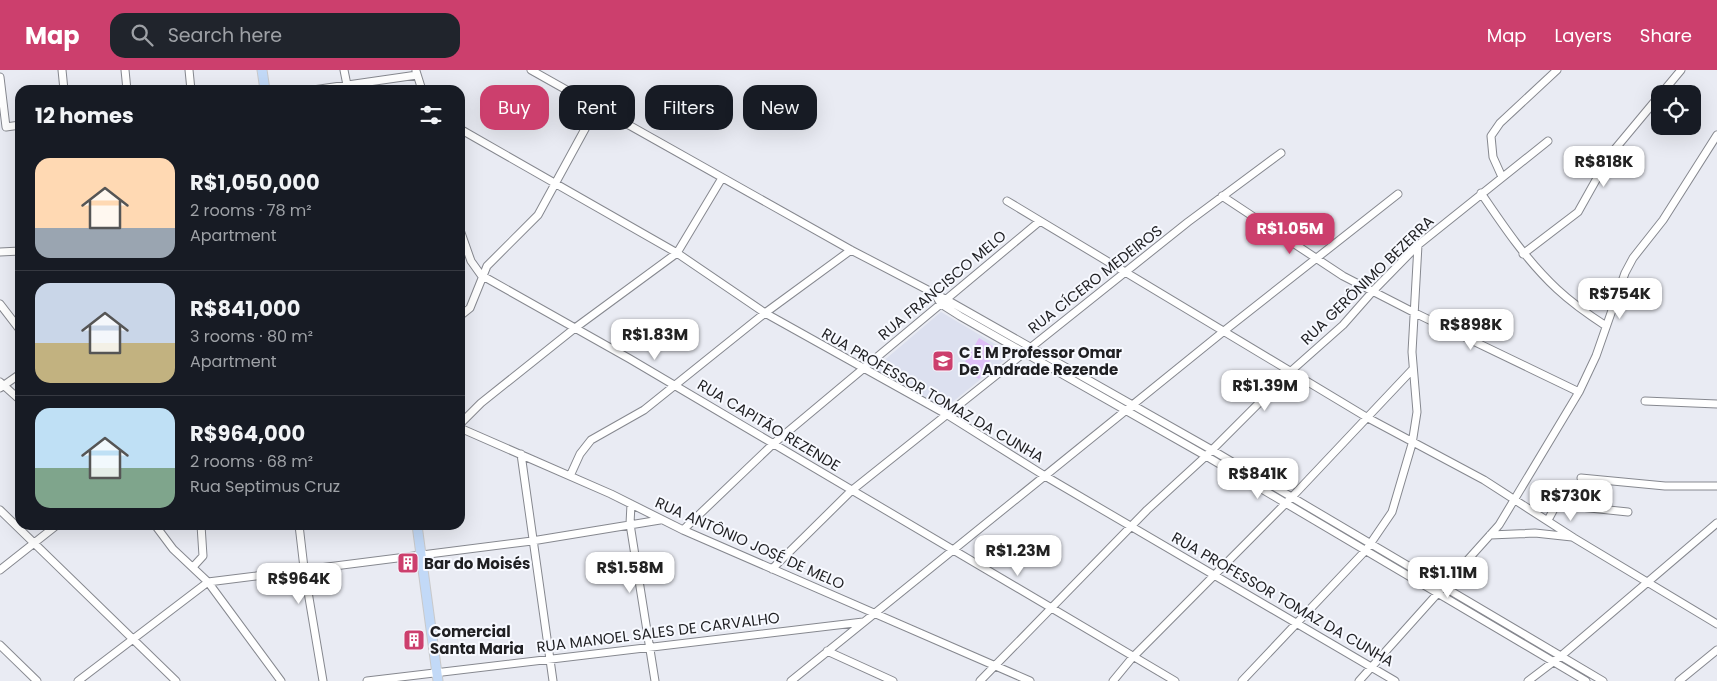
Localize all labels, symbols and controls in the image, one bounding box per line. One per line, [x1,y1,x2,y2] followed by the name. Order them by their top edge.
[110,13,460,58] search box
[25,19,80,52] text: Map
[128,21,156,49] icon: search
[168,22,282,49] text: Search here
[1487,23,1527,48] text: Map
[1555,23,1612,48] text: Layers
[1640,23,1692,48] text: Share
[480,85,549,130] chip: Buy
[559,85,635,130] chip: Rent
[645,85,733,130] chip: Filters
[743,85,817,130] chip: New
[1651,85,1701,135] map controls
[1651,85,1701,135] button: locate
[35,101,134,130] text: 12 homes
[417,101,445,129] icon: filters
[1563,146,1645,188] pin: R$818K
[1575,150,1633,173] text: R$818K
[190,168,320,197] text: R$1,050,000
[75,178,135,238] icon: home
[190,199,312,222] text: 2 rooms · 78 m²
[1296,211,1438,349] street label: RUA GERÔNIMO BEZERRA
[1244,212,1336,255] pin: R$1.05M
[1256,217,1324,240] text: R$1.05M
[1023,220,1167,338] street label: RUA CÍCERO MEDEIROS
[190,224,277,247] text: Apartment
[874,225,1011,345] street label: RUA FRANCISCO MELO
[1579,278,1661,320] pin: R$754K
[1589,282,1651,305] text: R$754K
[190,294,300,323] text: R$841,000
[75,303,135,363] icon: home
[1430,308,1512,351] pin: R$898K
[1440,313,1502,336] text: R$898K
[609,318,701,361] pin: R$1.83M
[622,323,688,346] text: R$1.83M
[818,323,1048,467] street label: RUA PROFESSOR TOMAZ DA CUNHA
[190,325,313,348] text: 3 rooms · 80 m²
[959,342,1123,380] place label: C E M Professor Omar De Andrade Rezende
[931,349,955,373] school or university icon: C E M Professor Omar De Andrade Rezende
[190,350,277,373] text: Apartment
[1219,370,1311,412] pin: R$1.39M
[694,374,844,476] street label: RUA CAPITÃO REZENDE
[1232,374,1298,397] text: R$1.39M
[190,419,305,448] text: R$964,000
[75,428,135,488] icon: home
[190,450,313,473] text: 2 rooms · 68 m²
[1217,458,1299,500] pin: R$841K
[1228,462,1288,485] text: R$841K
[190,475,340,498] text: Rua Septimus Cruz
[1530,480,1612,522] pin: R$730K
[1541,484,1601,507] text: R$730K
[652,492,848,594] street label: RUA ANTÔNIO JOSÉ DE MELO
[1168,527,1398,671] street label: RUA PROFESSOR TOMAZ DA CUNHA
[972,534,1064,577] pin: R$1.23M
[986,539,1051,562] text: R$1.23M
[396,551,420,575] building icon: Bar do Moisés
[584,552,676,594] pin: R$1.58M
[424,553,530,574] place label: Bar do Moisés
[597,556,663,579] text: R$1.58M
[1402,556,1494,599] pin: R$1.11M
[1419,561,1477,584] text: R$1.11M
[258,562,340,605] pin: R$964K
[268,567,330,590] text: R$964K
[535,607,781,657] street label: RUA MANOEL SALES DE CARVALHO
[430,621,524,659] place label: Comercial Santa Maria
[402,628,426,652] building icon: Comercial Santa Maria

